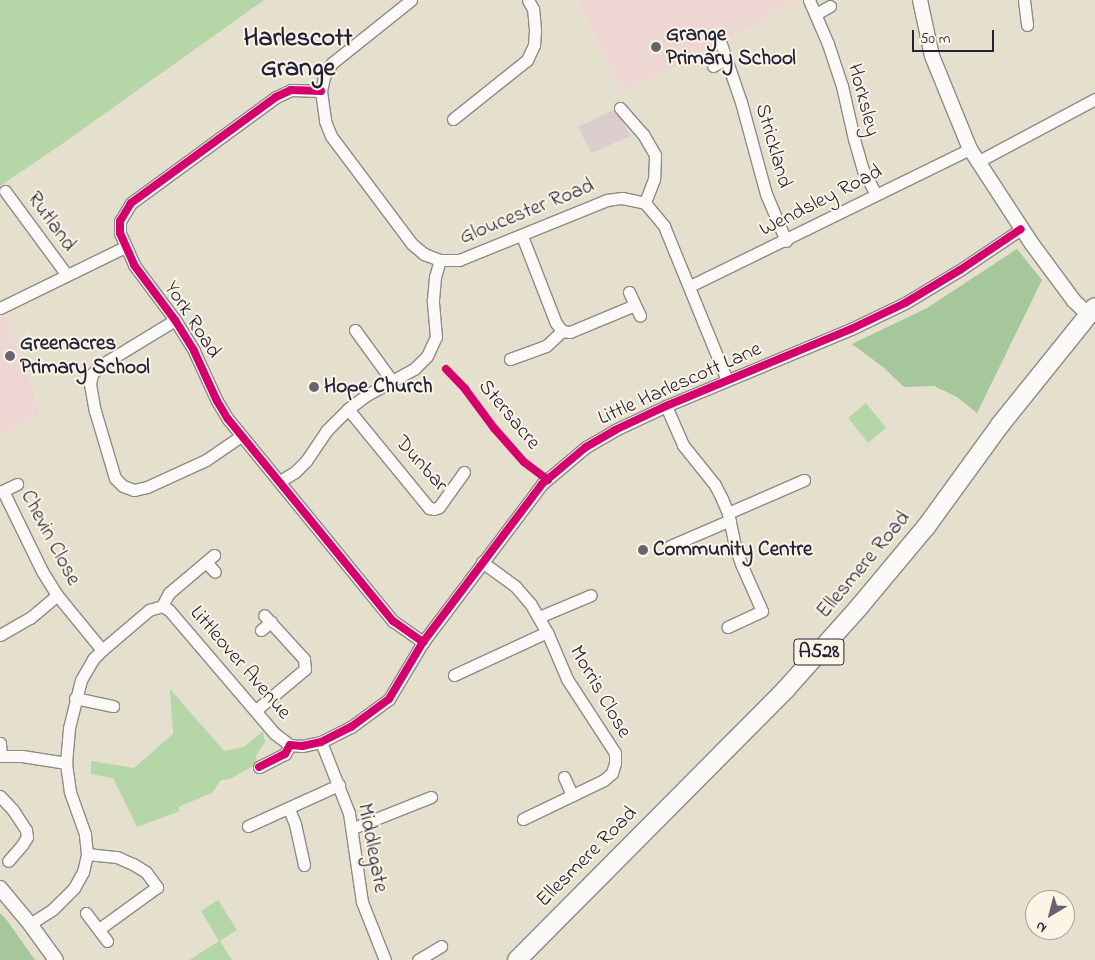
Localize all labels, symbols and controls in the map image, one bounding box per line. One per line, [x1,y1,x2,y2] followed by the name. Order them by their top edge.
[915,20,998,52] scale bar
[666,22,796,72] place label: Grange Primary School
[244,24,352,86] district label: Harlescott Grange
[920,28,950,50] text: 50 m
[650,41,662,53] marker: Grange Primary School
[841,61,885,139] street label: Horksley
[749,101,797,191] street label: Strickland
[756,159,886,243] street label: Wendsley Road
[456,174,598,250] street label: Gloucester Road
[21,187,81,257] street label: Rutland
[158,277,226,363] street label: York Road
[20,331,150,381] place label: Greenacres Primary School
[594,337,766,431] street label: Little Harlescott Lane
[4,350,16,362] marker: Greenacres Primary School
[324,374,432,400] place label: Hope Church
[472,375,546,455] street label: Stersacre
[308,381,320,393] marker: Hope Church
[389,431,453,497] street label: Dunbar
[14,486,86,590] street label: Chevin Close
[812,506,916,624] street label: Ellesmere Road
[653,537,812,563] place label: Community Centre
[637,544,649,556] marker: Community Centre
[184,601,296,725] street label: Littleover Avenue
[793,634,845,670] road number: A528
[563,641,637,743] street label: Morris Close
[351,801,393,895] street label: Middlegate
[531,801,643,913] street label: Ellesmere Road
[1025,890,1075,940] north arrow
[1031,915,1051,938] text: N

